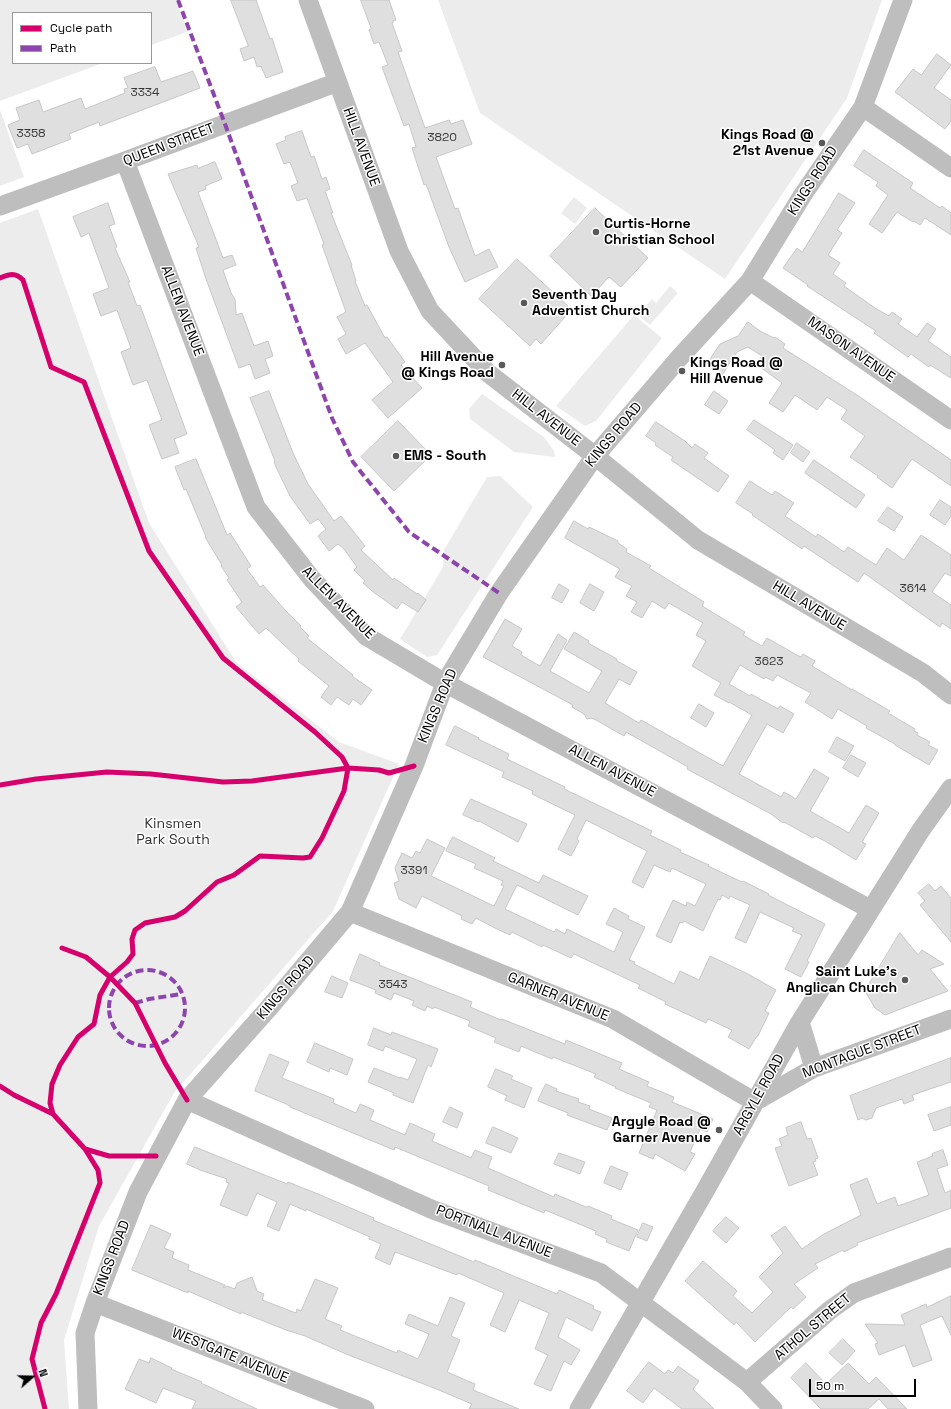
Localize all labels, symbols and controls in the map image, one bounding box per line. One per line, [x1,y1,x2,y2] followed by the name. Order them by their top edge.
[12,12,152,64] legend
[50,20,112,36] text: Cycle path
[50,40,76,56] text: Path
[130,86,160,100] house number: 3334
[339,105,383,189] street label: HILL AVENUE
[121,120,217,170] street label: QUEEN STREET
[16,127,46,141] house number: 3358
[721,127,814,160] place label: Kings Road @ 21st Avenue
[427,131,457,145] house number: 3820
[817,138,827,148] marker: Kings Road @ 21st Avenue
[784,143,842,219] street label: KINGS ROAD
[604,216,715,248] place label: Curtis-Horne Christian School
[591,227,601,237] marker: Curtis-Horne Christian School
[157,263,207,359] street label: ALLEN AVENUE
[532,287,649,320] place label: Seventh Day Adventist Church
[519,298,529,308] marker: Seventh Day Adventist Church
[804,314,898,386] street label: MASON AVENUE
[401,349,494,382] place label: Hill Avenue @ Kings Road
[690,355,783,388] place label: Kings Road @ Hill Avenue
[497,360,507,370] marker: Hill Avenue @ Kings Road
[677,366,687,376] marker: Kings Road @ Hill Avenue
[508,386,584,450] street label: HILL AVENUE
[582,399,646,471] street label: KINGS ROAD
[404,448,486,464] place label: EMS - South
[391,451,401,461] marker: EMS - South
[298,563,378,643] street label: ALLEN AVENUE
[769,578,849,634] street label: HILL AVENUE
[899,582,927,596] house number: 3614
[755,655,783,669] house number: 3623
[415,666,461,746] street label: KINGS ROAD
[566,741,658,801] street label: ALLEN AVENUE
[136,816,210,848] park label: Kinsmen Park South
[401,864,427,878] house number: 3391
[254,953,318,1023] street label: KINGS ROAD
[786,964,897,996] place label: Saint Luke's Anglican Church
[505,969,611,1025] street label: GARNER AVENUE
[900,975,910,985] marker: Saint Luke's Anglican Church
[378,978,408,992] house number: 3543
[800,1022,924,1082] street label: MONTAGUE STREET
[730,1051,788,1139] street label: ARGYLE ROAD
[612,1114,711,1146] place label: Argyle Road @ Garner Avenue
[714,1125,724,1135] marker: Argyle Road @ Garner Avenue
[434,1202,554,1262] street label: PORTNALL AVENUE
[90,1218,134,1298] street label: KINGS ROAD
[771,1290,855,1364] street label: ATHOL STREET
[169,1325,291,1387] street label: WESTGATE AVENUE
[12,1357,52,1397] north arrow
[35,1367,51,1379] text: N
[811,1371,918,1397] scale bar
[816,1378,844,1394] text: 50 m

